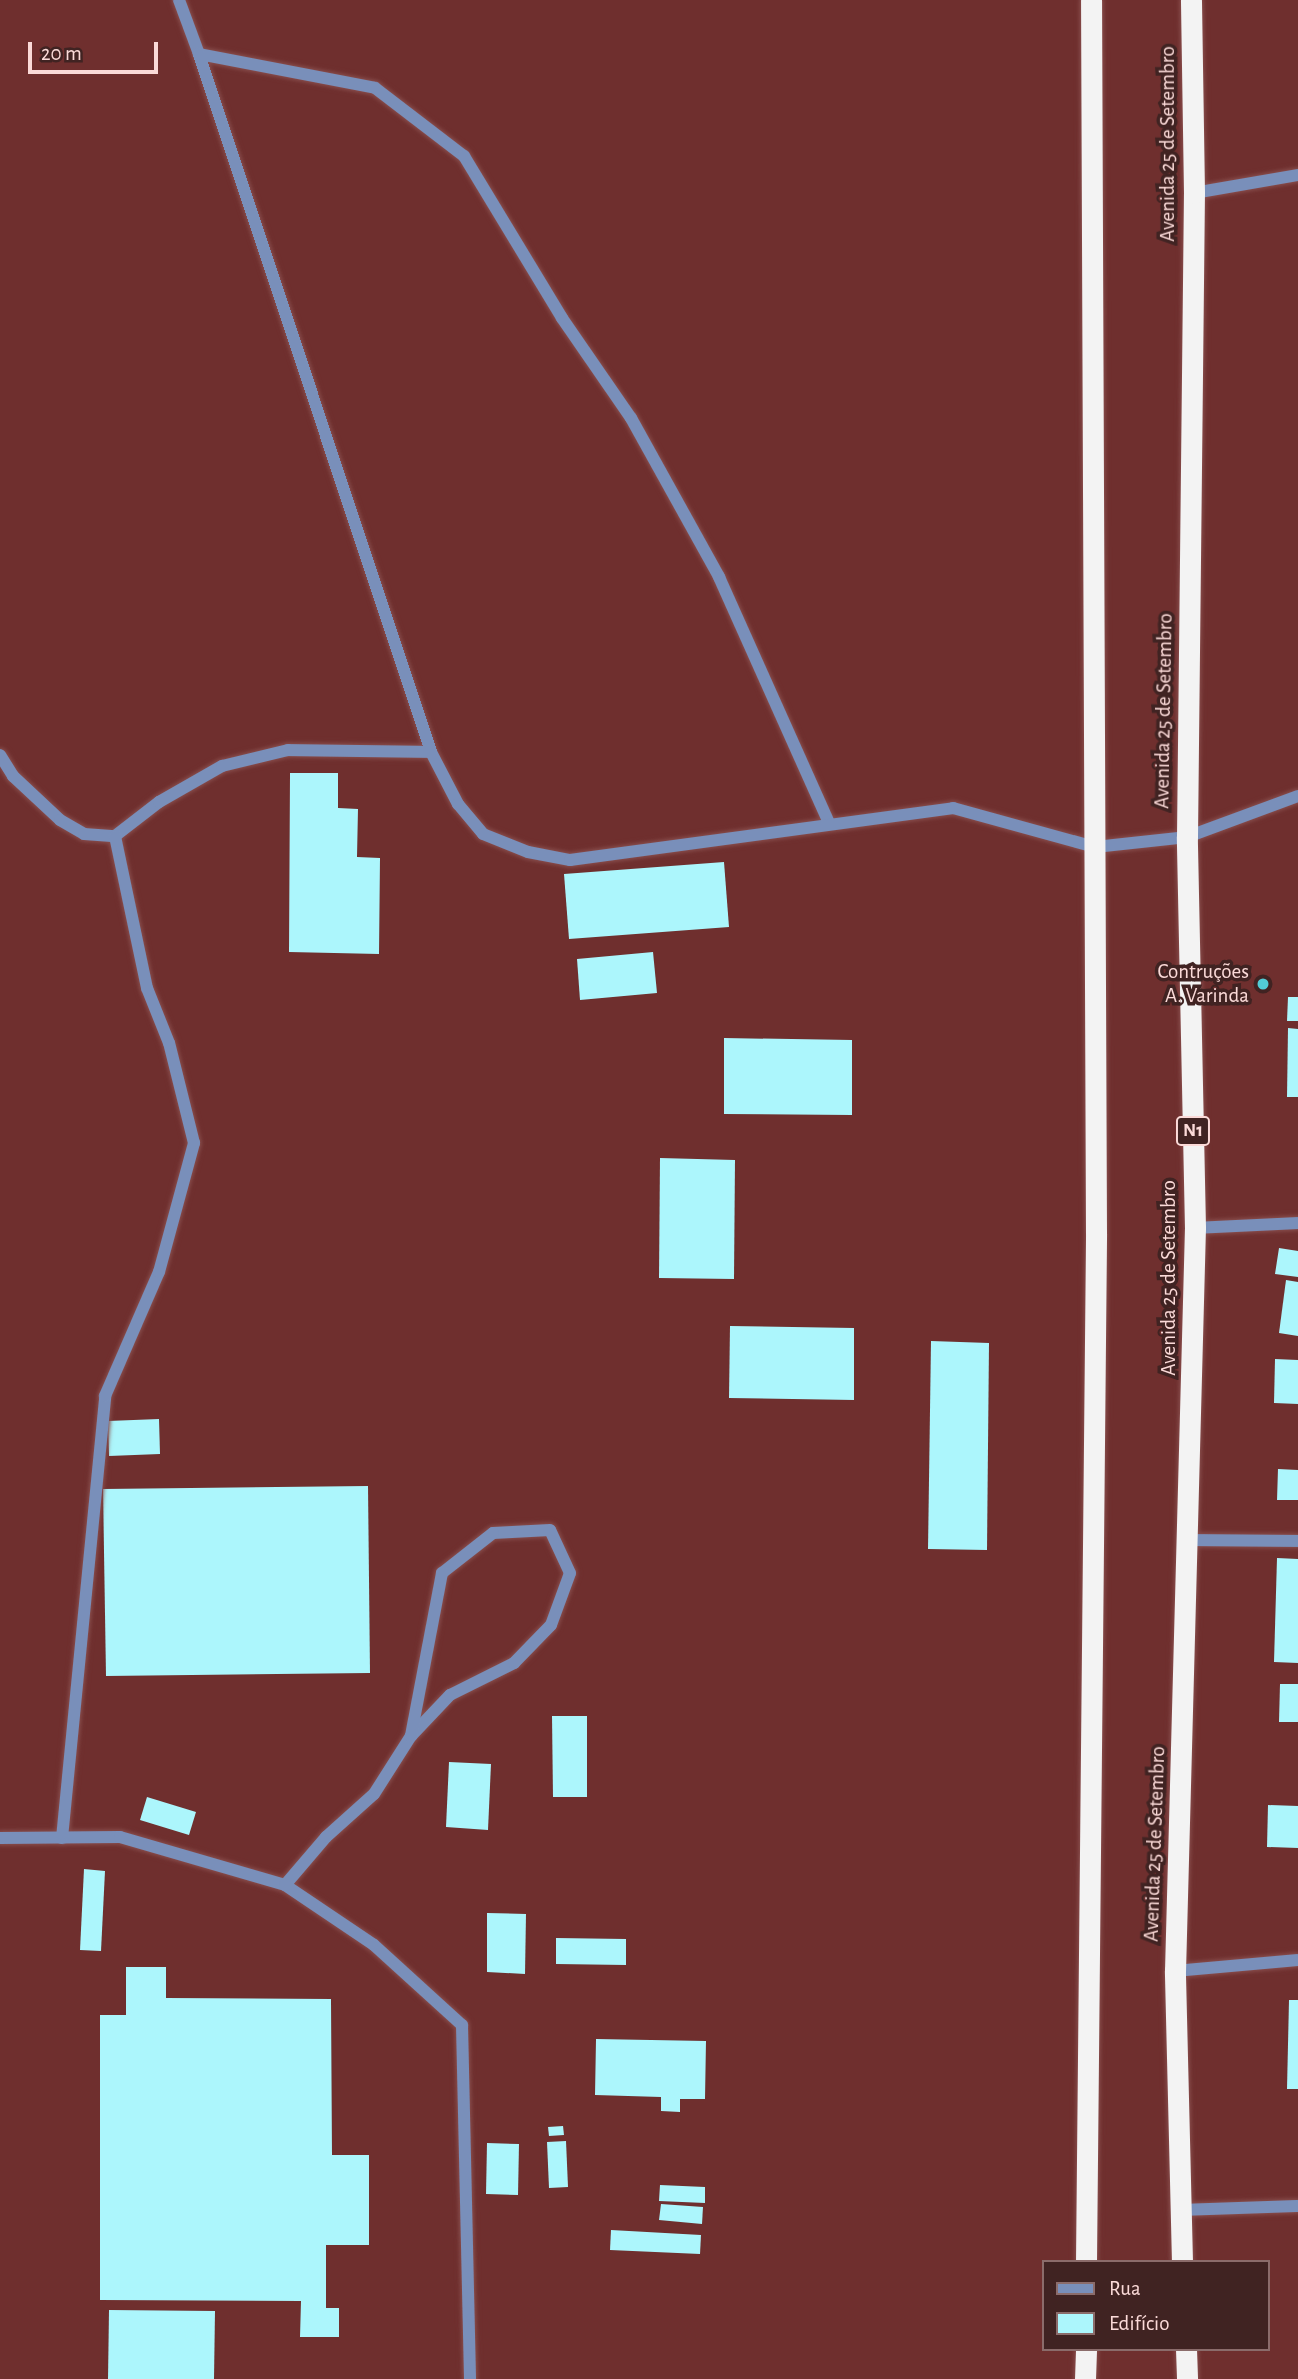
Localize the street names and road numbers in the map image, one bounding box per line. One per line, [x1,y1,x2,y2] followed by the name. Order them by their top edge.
[1155,46,1181,242] street label: Avenida 25 de Setembro
[1150,613,1178,809] street label: Avenida 25 de Setembro
[1176,1116,1210,1147] road number: N1
[1156,1180,1182,1376] street label: Avenida 25 de Setembro
[1139,1746,1171,1942] street label: Avenida 25 de Setembro

